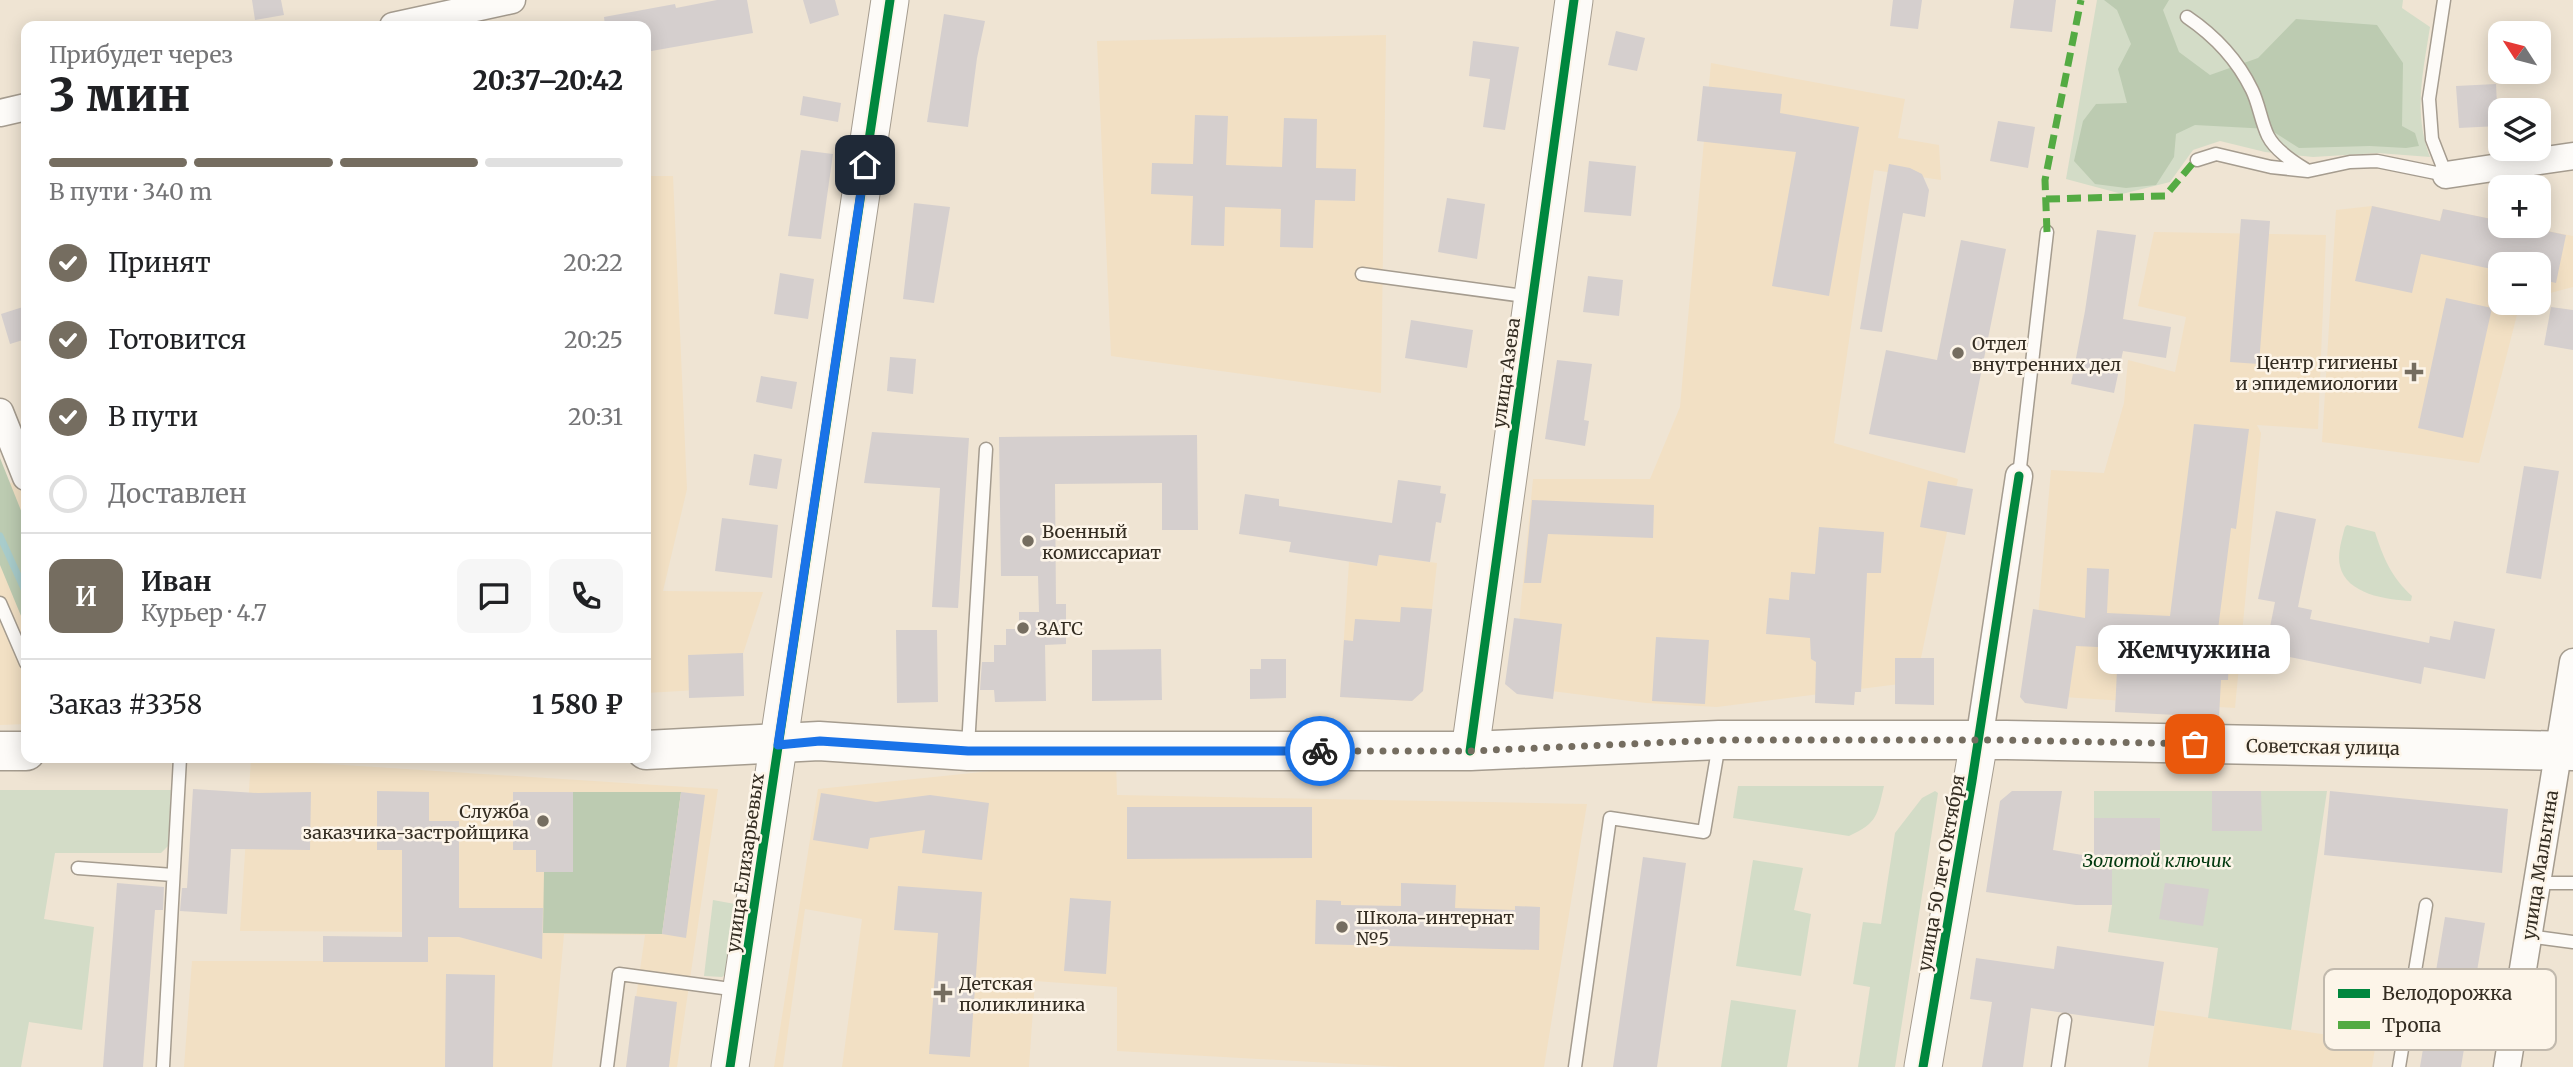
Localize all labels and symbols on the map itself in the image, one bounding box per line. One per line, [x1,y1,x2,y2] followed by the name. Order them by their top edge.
[2488,21,2552,84] north arrow
[835,135,895,195] pin
[1487,316,1525,430] street label: улица Азева
[1972,332,2121,376] place label: Отдел внутренних дел
[1950,345,1966,361] marker: Отдел внутренних дел
[2235,351,2398,395] place label: Центр гигиены и эпидемиологии
[2404,362,2424,382] marker: Центр гигиены и эпидемиологии
[1042,520,1161,564] place label: Военный комиссариат
[1020,533,1036,549] marker: Военный комиссариат
[1037,617,1083,640] place label: ЗАГС
[1015,620,1031,636] marker: ЗАГС
[2099,625,2291,674] callout: Жемчужина
[2165,714,2225,774] pin
[1285,716,1355,786] courier
[2246,734,2400,760] street label: Советская улица
[721,772,769,954] street label: улица Елизарьевых
[1912,773,1970,973] street label: улица 50 лет Октября
[2517,788,2563,941] street label: улица Мальгина
[303,800,529,844] place label: Служба заказчика-застройщика
[535,813,551,829] marker: Служба заказчика-застройщика
[2083,849,2231,872] park label: Золотой ключик
[1356,906,1514,950] place label: Школа-интернат №5
[1334,919,1350,935] marker: Школа-интернат №5
[2324,969,2556,1050] legend
[959,972,1086,1016] place label: Детская поликлиника
[2382,981,2512,1005] text: Велодорожка
[933,983,953,1003] marker: Детская поликлиника
[2382,1013,2441,1037] text: Тропа

